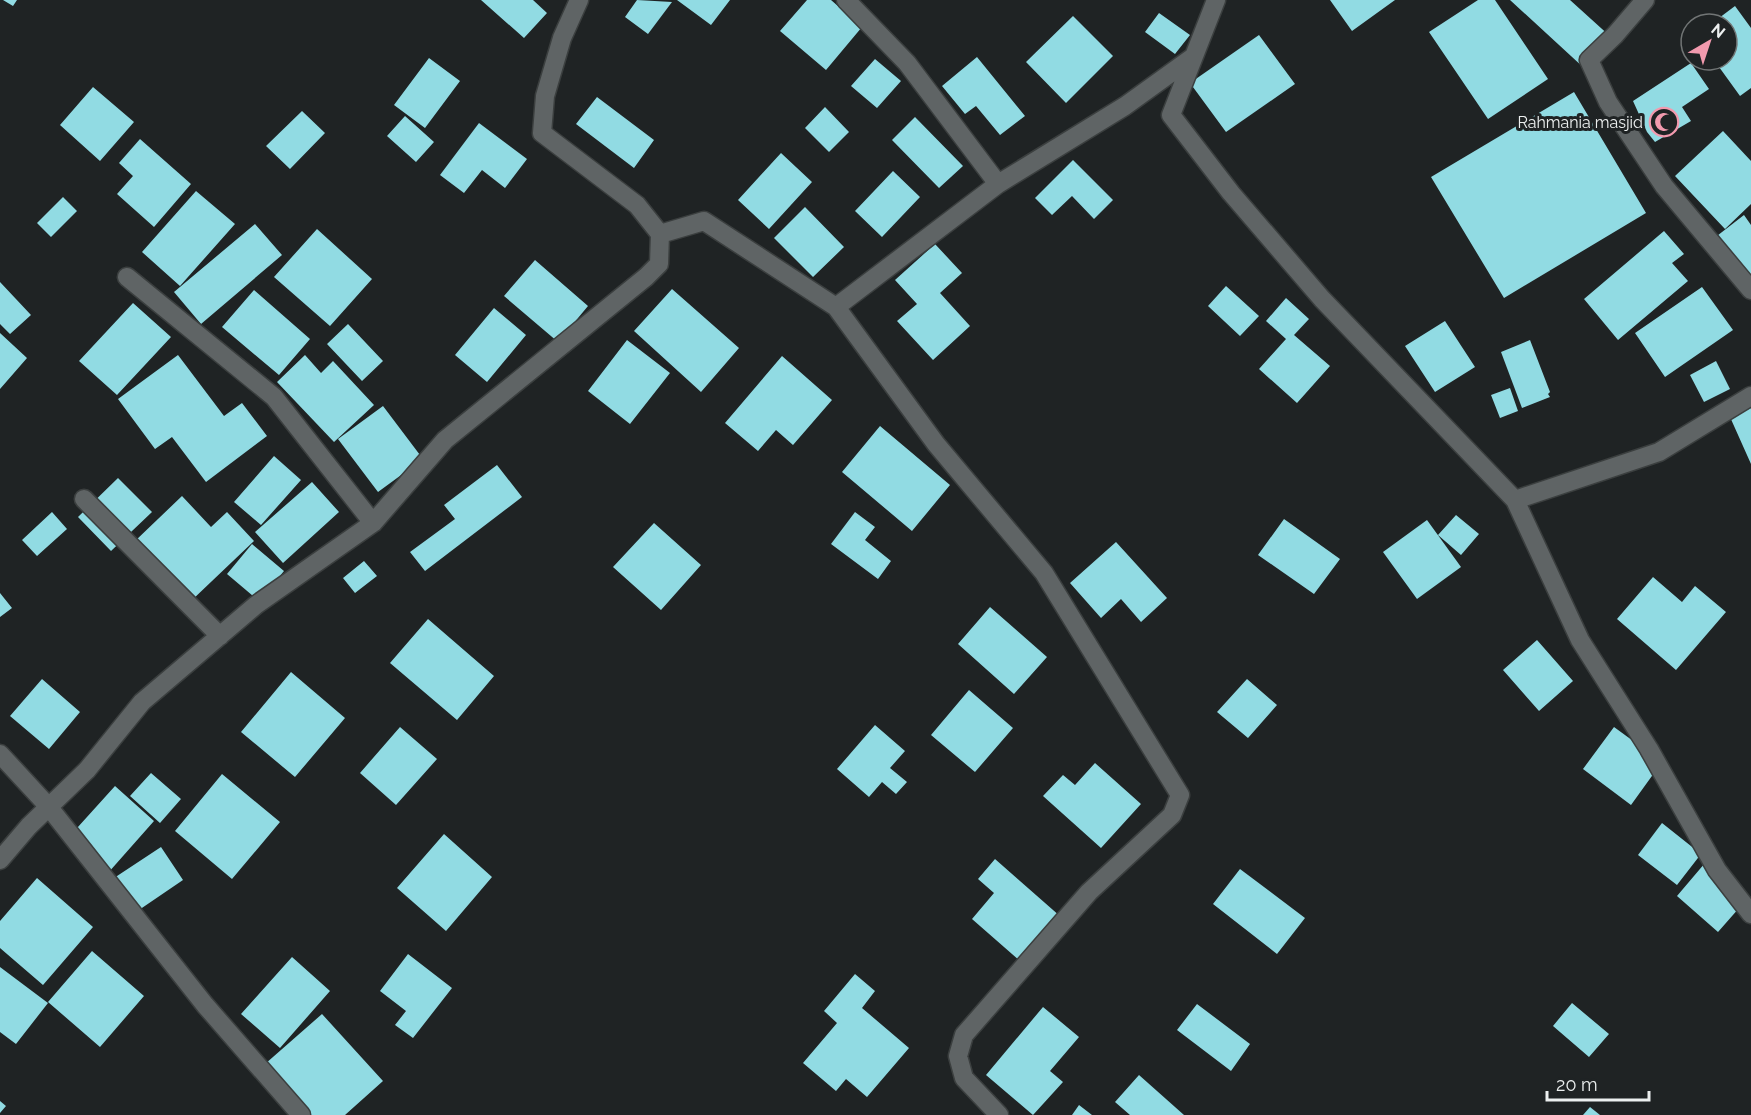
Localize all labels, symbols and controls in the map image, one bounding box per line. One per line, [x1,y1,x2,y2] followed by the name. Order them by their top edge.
[1679,12,1739,72] north arrow
[1707,20,1729,42] text: N
[1648,106,1680,138] mosque icon: Rahmania masjid
[1517,113,1643,132] place label: Rahmania masjid
[1547,1064,1649,1102] scale bar
[1556,1074,1598,1095] text: 20 m

